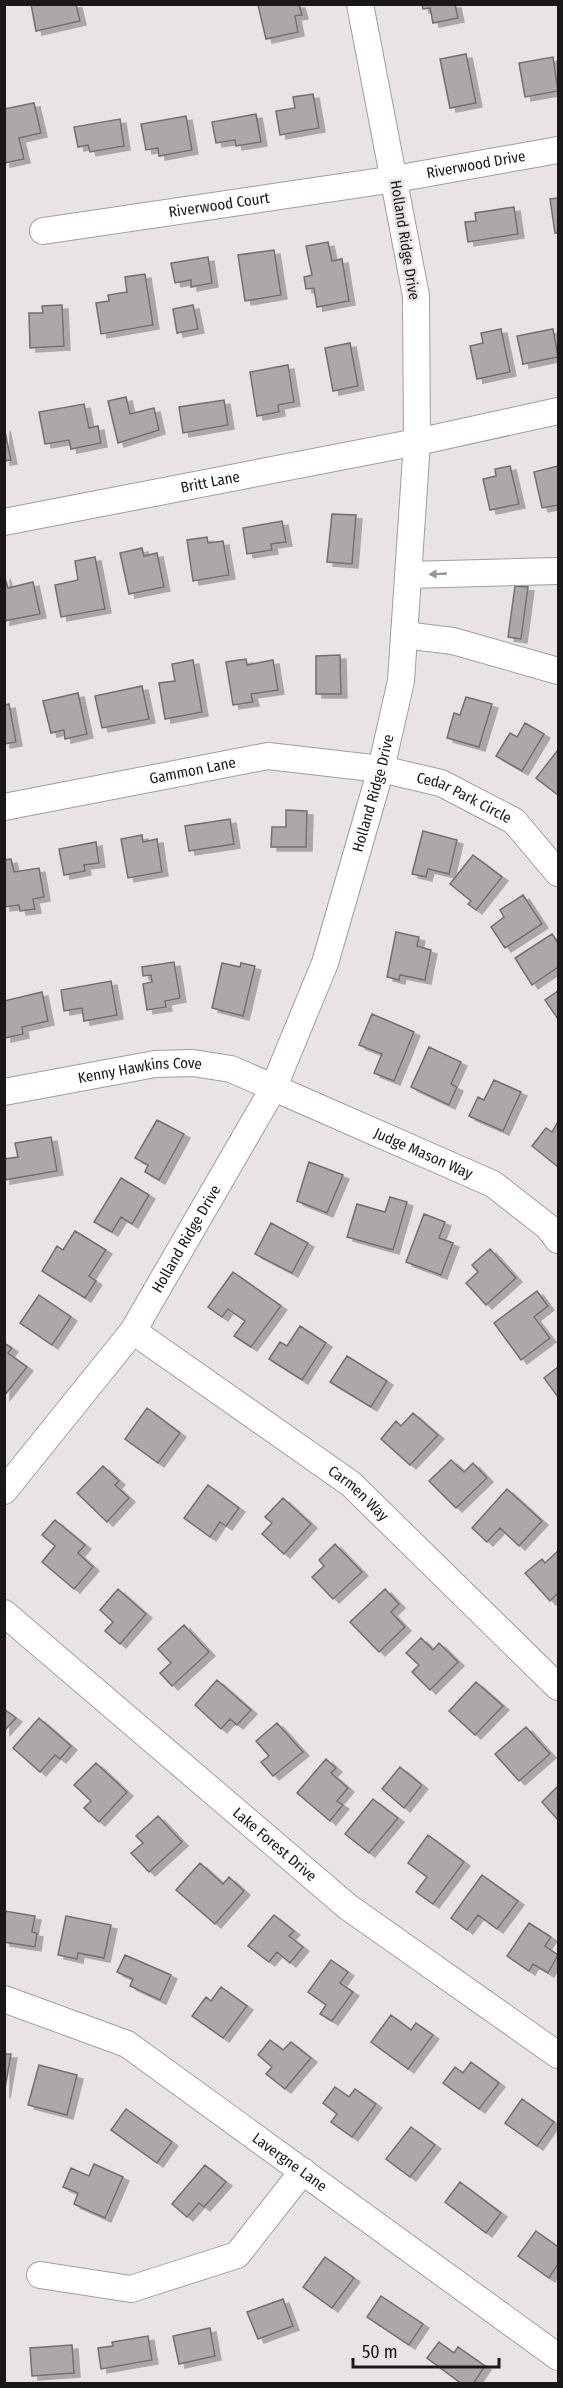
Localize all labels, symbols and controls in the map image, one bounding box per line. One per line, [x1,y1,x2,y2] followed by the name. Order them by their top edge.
[425,147,527,182] street label: Riverwood Drive
[387,179,423,301] street label: Holland Ridge Drive
[167,189,271,221] street label: Riverwood Court
[179,468,241,497] street label: Britt Lane
[429,569,448,578] one-way arrow
[349,733,398,854] street label: Holland Ridge Drive
[148,753,237,788] street label: Gammon Lane
[415,769,515,827] street label: Cedar Park Circle
[77,1054,203,1087] street label: Kenny Hawkins Cove
[371,1124,476,1183] street label: Judge Mason Way
[148,1182,224,1296] street label: Holland Ridge Drive
[325,1462,393,1525] street label: Carmen Way
[229,1803,320,1885] street label: Lake Forest Drive
[249,2129,331,2195] street label: Lavergne Lane
[353,2331,498,2369] scale bar
[362,2341,398,2363] text: 50 m

